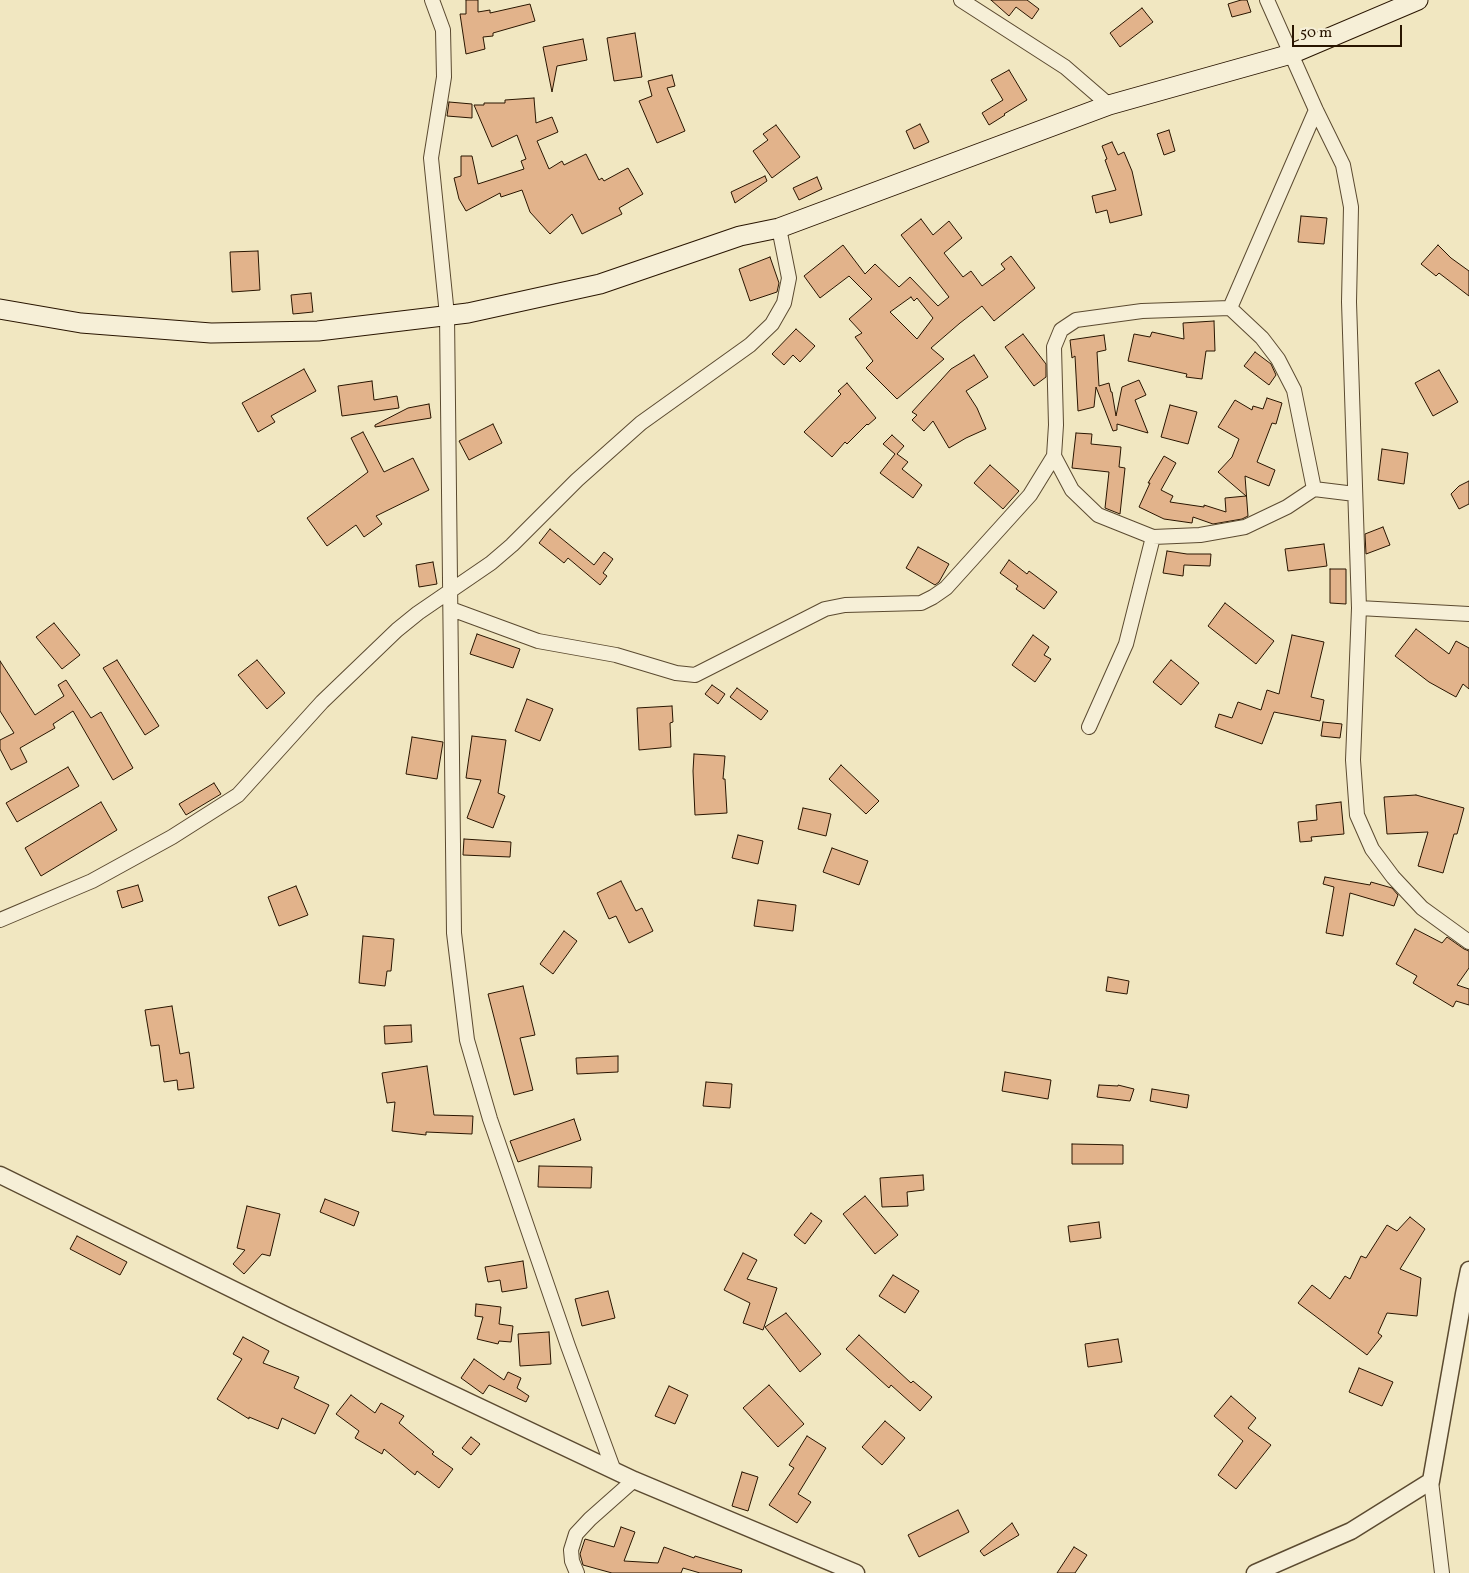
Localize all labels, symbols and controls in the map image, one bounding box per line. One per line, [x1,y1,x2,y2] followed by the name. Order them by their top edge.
[1294,15,1404,47] scale bar
[1300,23,1332,44] text: 50 m

